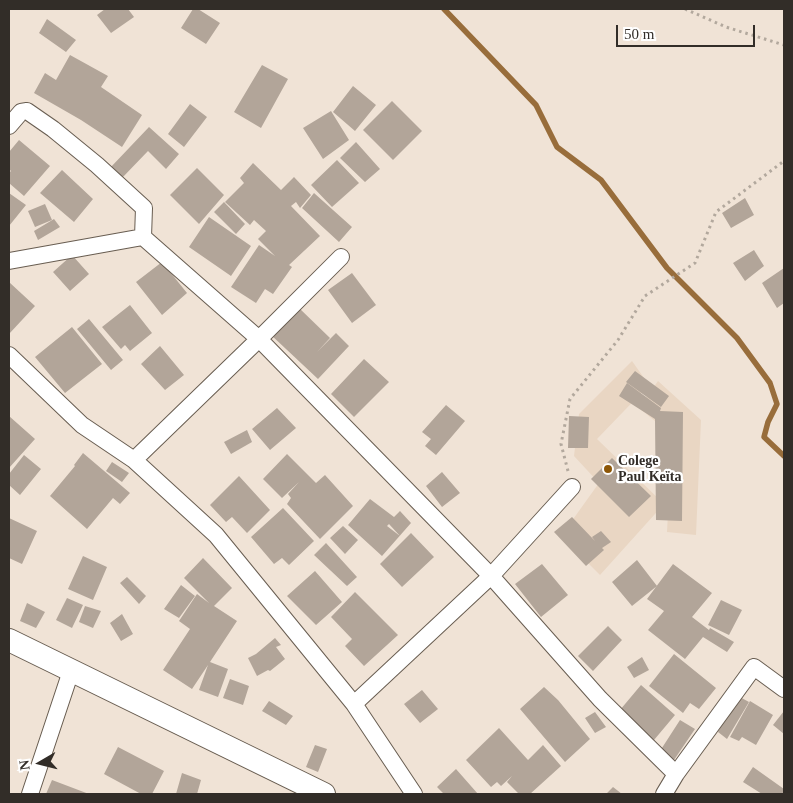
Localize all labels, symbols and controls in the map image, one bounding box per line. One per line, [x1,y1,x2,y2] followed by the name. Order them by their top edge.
[618,15,757,47] scale bar
[624,26,654,42] text: 50 m
[618,453,681,486] place label: Colege Paul Keïta
[602,463,614,475] marker: Colege Paul Keïta
[15,738,65,788] north arrow
[17,759,33,771] text: N

